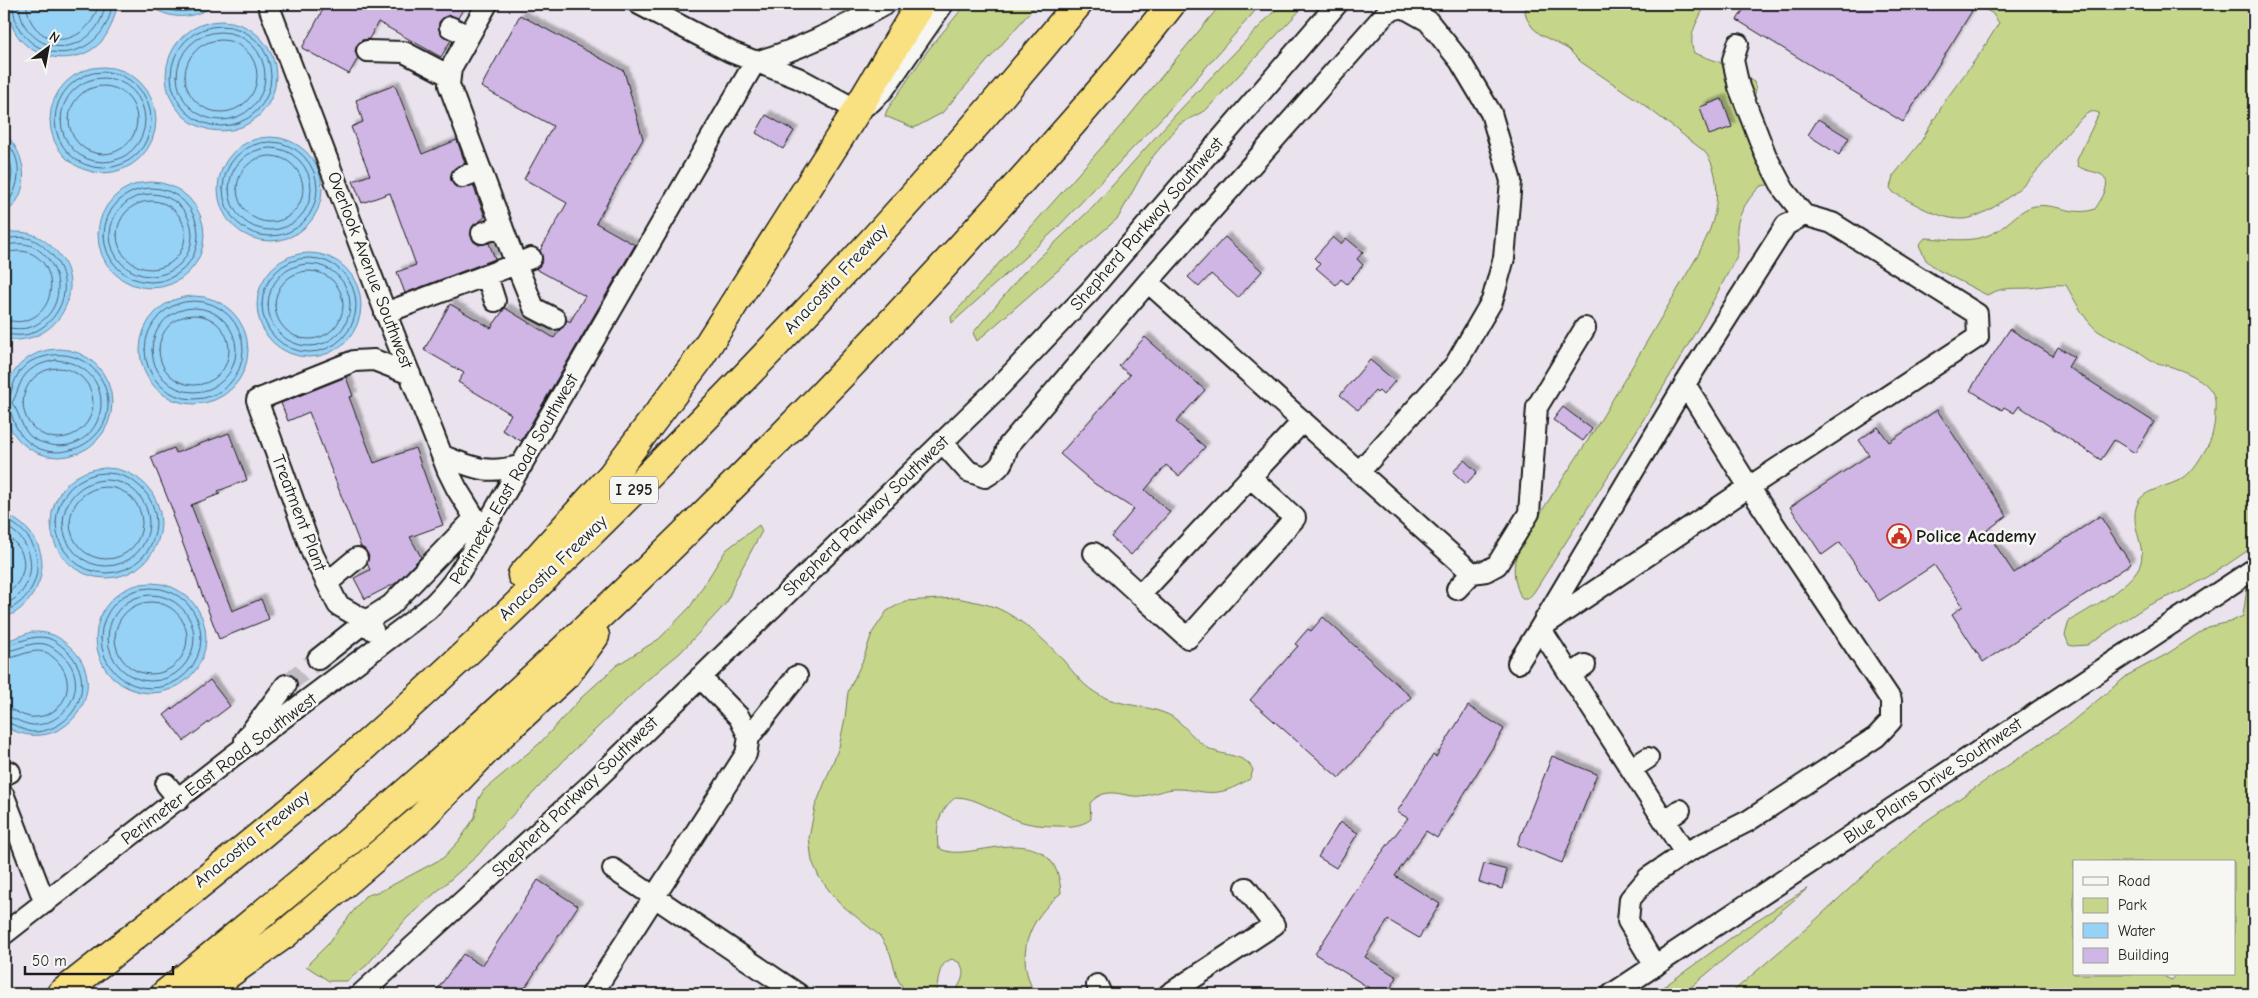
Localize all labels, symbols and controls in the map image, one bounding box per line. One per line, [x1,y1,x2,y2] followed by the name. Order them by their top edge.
[22,22,72,72] north arrow
[46,28,63,47] text: N
[1066,132,1229,315] street label: Shepherd Parkway Southwest
[323,169,418,372] street label: Overlook Avenue Southwest
[780,219,893,338] street label: Anacostia Freeway
[445,369,583,588] street label: Perimeter East Road Southwest
[779,430,954,601] street label: Shepherd Parkway Southwest
[267,452,331,575] street label: Treatment Plant
[610,476,658,504] road number: I 295
[494,510,612,625] street label: Anacostia Freeway
[1886,523,1912,549] public building icon: Police Academy
[1916,526,2037,547] place label: Police Academy
[117,688,322,849] street label: Perimeter East Road Southwest
[488,711,663,882] street label: Shepherd Parkway Southwest
[1840,713,2027,849] street label: Blue Plains Drive Southwest
[190,785,315,892] street label: Anacostia Freeway
[2073,860,2236,976] legend
[2118,872,2150,890] text: Road
[2118,896,2147,914] text: Park
[2118,922,2155,940] text: Water
[25,943,172,975] scale bar
[2118,946,2169,964] text: Building
[32,952,67,970] text: 50 m

